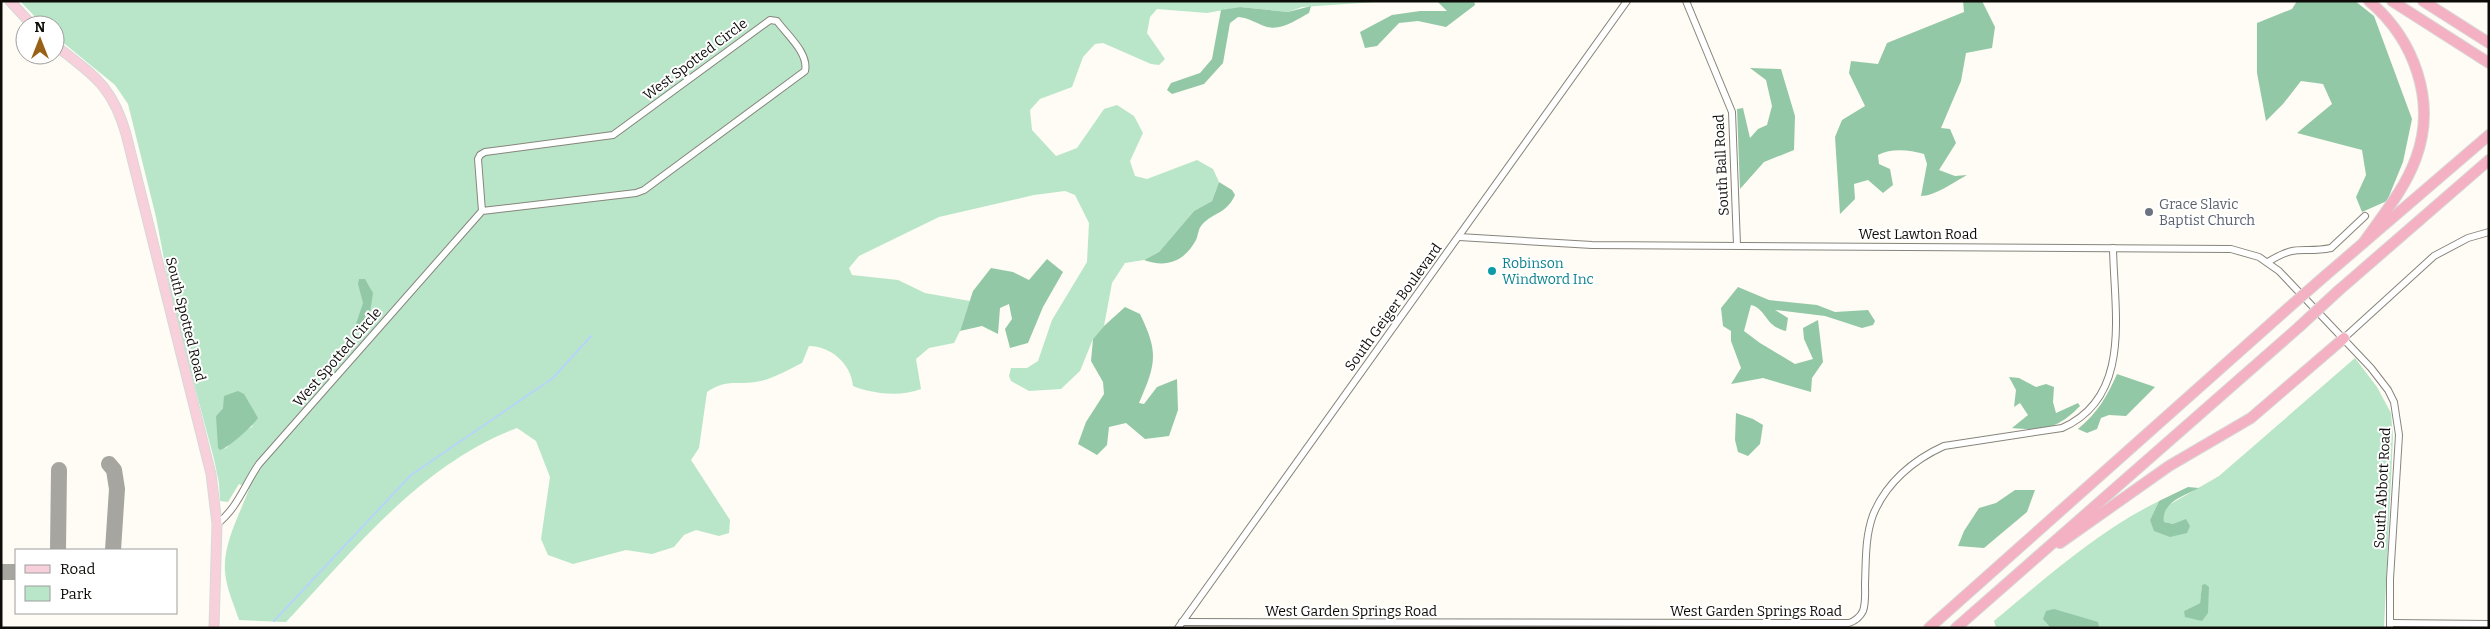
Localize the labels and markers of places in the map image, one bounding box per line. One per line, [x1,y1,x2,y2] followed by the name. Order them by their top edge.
[2159,196,2255,229] place label: Grace Slavic Baptist Church
[2143,206,2155,218] marker: Grace Slavic Baptist Church
[1502,255,1594,288] place label: Robinson Windword Inc
[1486,265,1498,277] marker: Robinson Windword Inc

